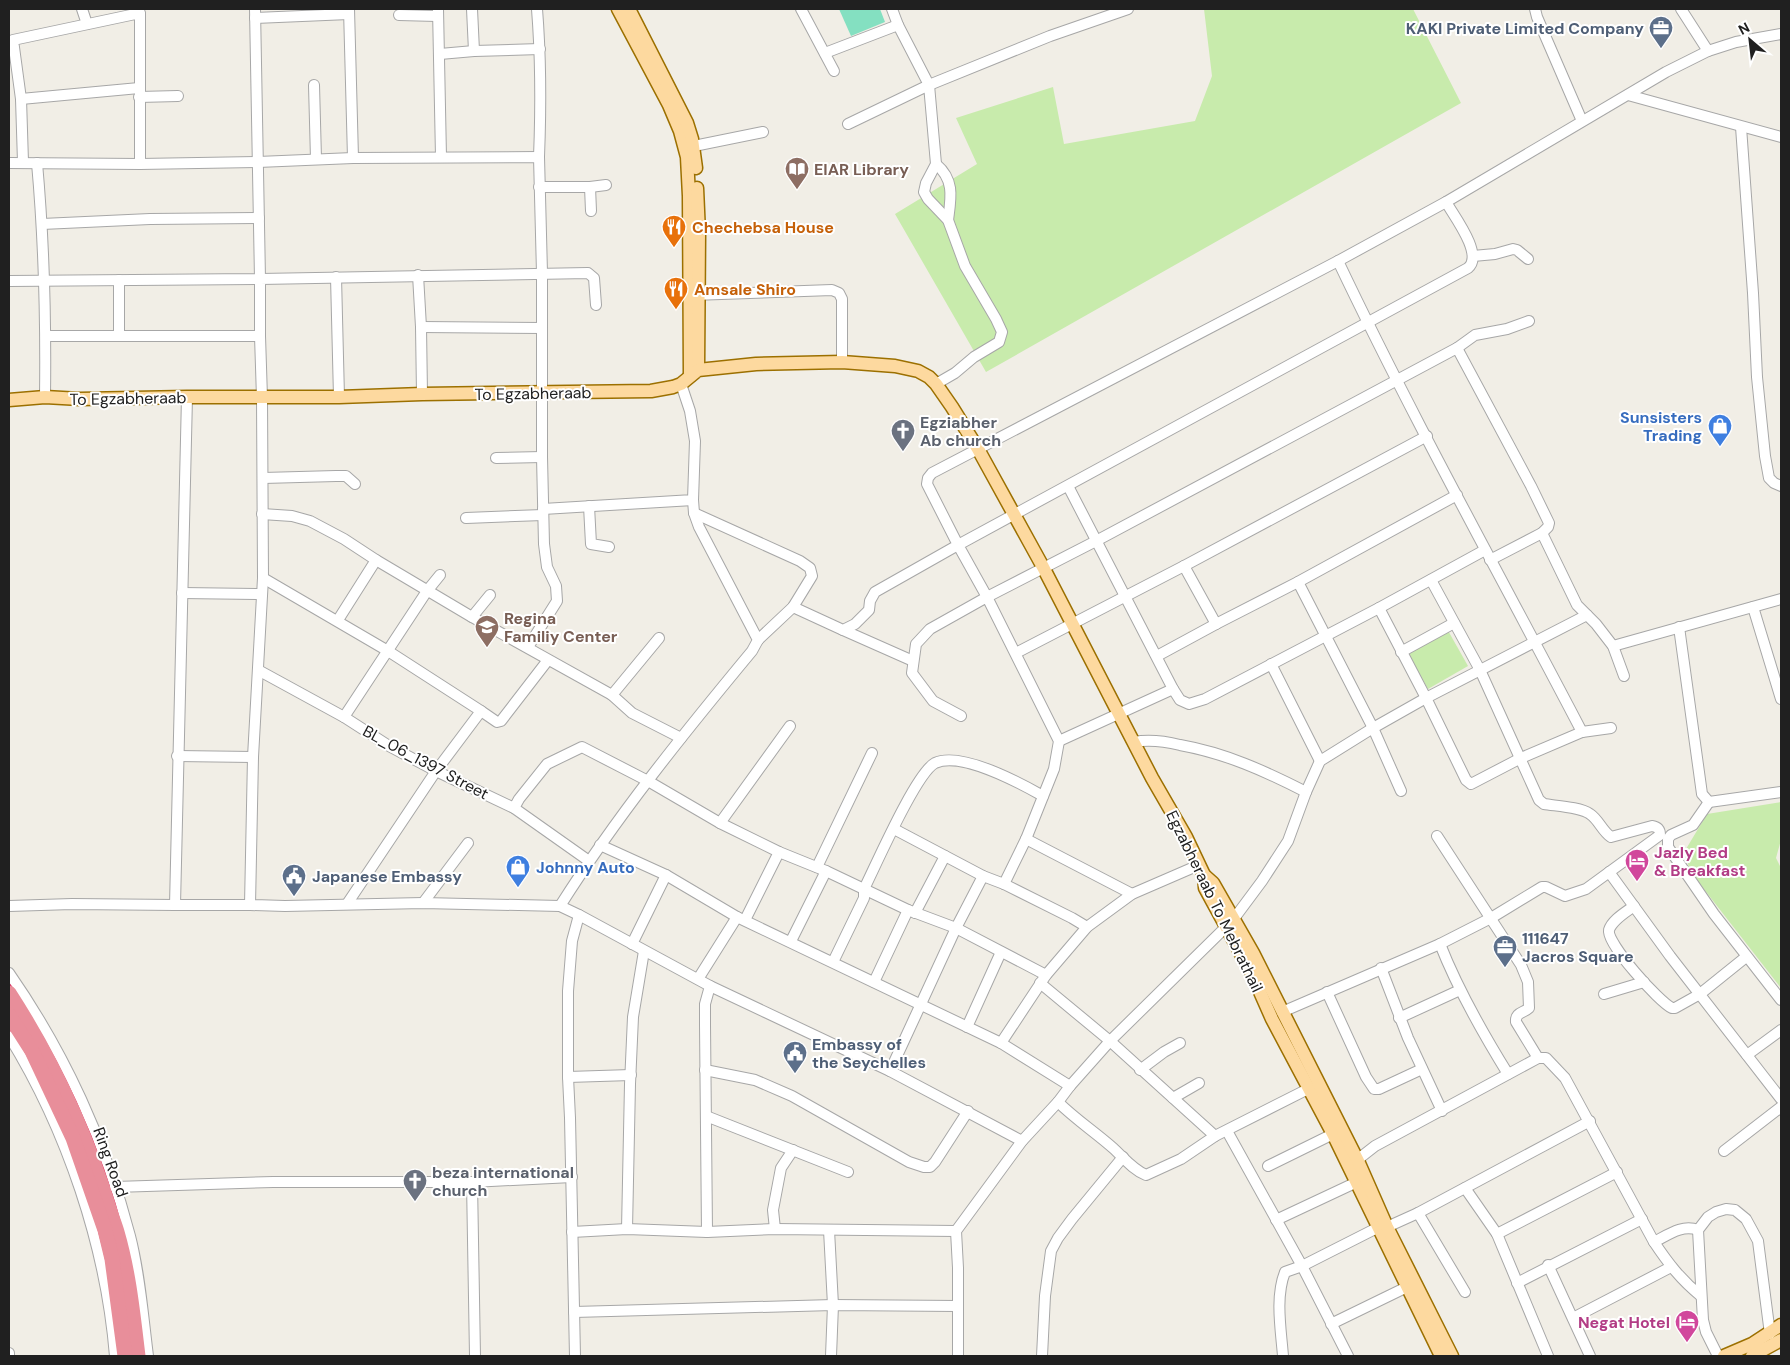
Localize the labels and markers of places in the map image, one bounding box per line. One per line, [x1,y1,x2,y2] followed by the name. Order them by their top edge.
[1648,15,1674,49] office icon: KAKI Private Limited Company
[1406,18,1644,39] place label: KAKI Private Limited Company
[784,156,810,190] library icon: EIAR Library
[814,159,909,180] place label: EIAR Library
[661,214,687,248] restaurant icon: Chechebsa House
[692,217,834,238] place label: Chechebsa House
[663,276,689,310] restaurant icon: Amsale Shiro
[694,279,796,300] place label: Amsale Shiro
[1620,407,1702,446] place label: Sunsisters Trading
[920,412,1001,451] place label: Egziabher Ab church
[1707,413,1733,447] shop icon: Sunsisters Trading
[890,418,916,452] church icon: Egziabher Ab church
[504,608,618,647] place label: Regina Familiy Center
[474,614,500,648] school or university icon: Regina Familiy Center
[1654,842,1745,881] place label: Jazly Bed & Breakfast
[1624,848,1650,882] hotel icon: Jazly Bed & Breakfast
[505,854,531,888] shop icon: Johnny Auto
[536,857,635,878] place label: Johnny Auto
[281,863,307,897] public building icon: Japanese Embassy
[312,866,462,887] place label: Japanese Embassy
[1522,928,1634,967] place label: 111647 Jacros Square
[1492,934,1518,968] office icon: 111647 Jacros Square
[812,1034,926,1073] place label: Embassy of the Seychelles
[782,1040,808,1074] public building icon: Embassy of the Seychelles
[432,1162,574,1201] place label: beza international church
[402,1168,428,1202] church icon: beza international church
[1674,1309,1700,1343] hotel icon: Negat Hotel
[1578,1312,1670,1333] place label: Negat Hotel

